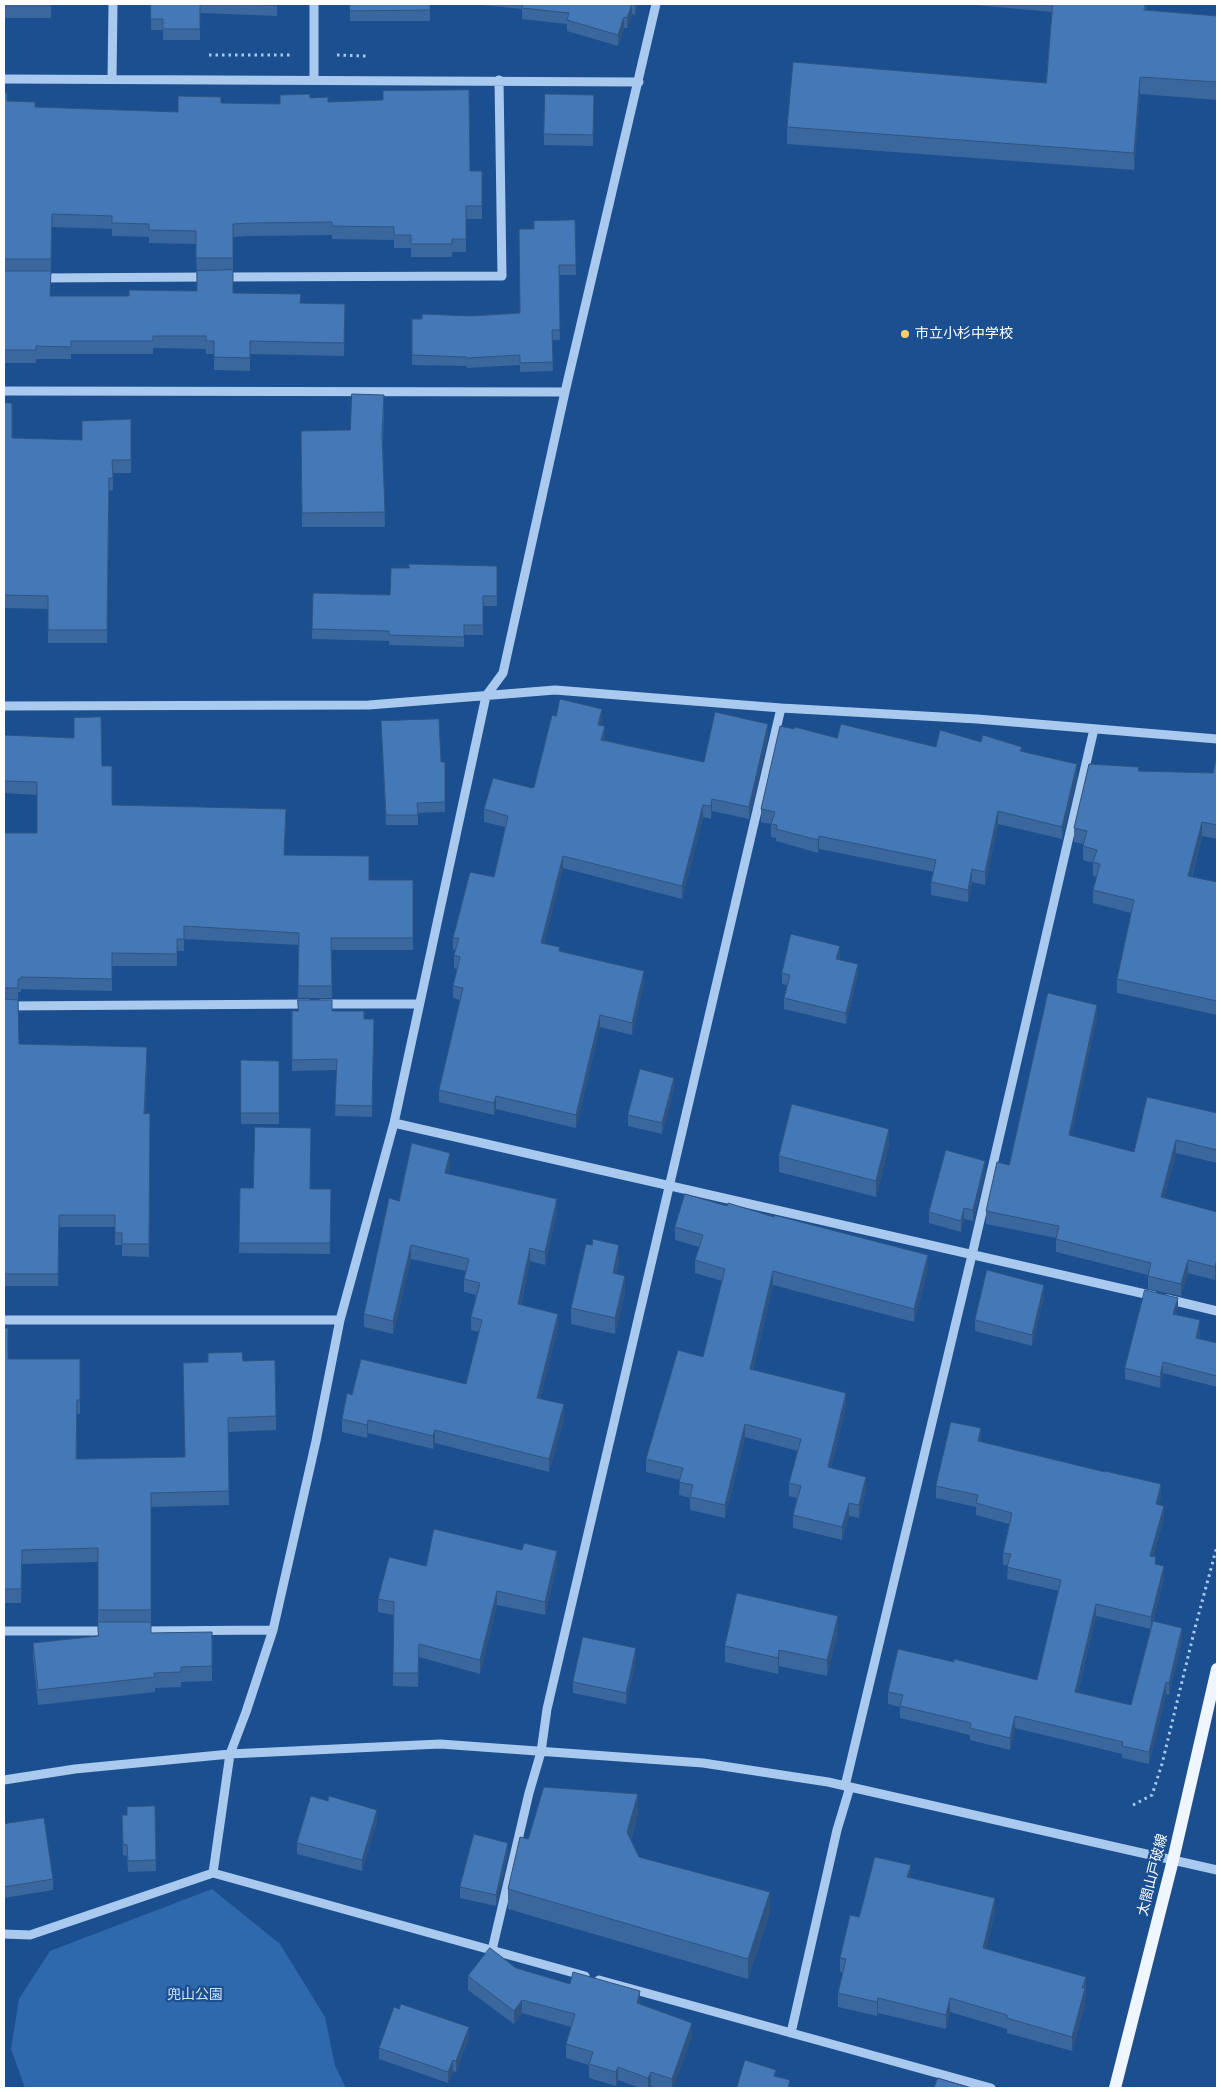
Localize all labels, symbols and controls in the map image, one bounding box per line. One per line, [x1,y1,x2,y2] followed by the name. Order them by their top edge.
[915,326,1013,342] place label: 市立小杉中学校
[899,328,911,340] marker: 市立小杉中学校
[1135,1832,1171,1918] street label: 太閤山戸破線
[167,1987,223,2003] park label: 兜山公園

